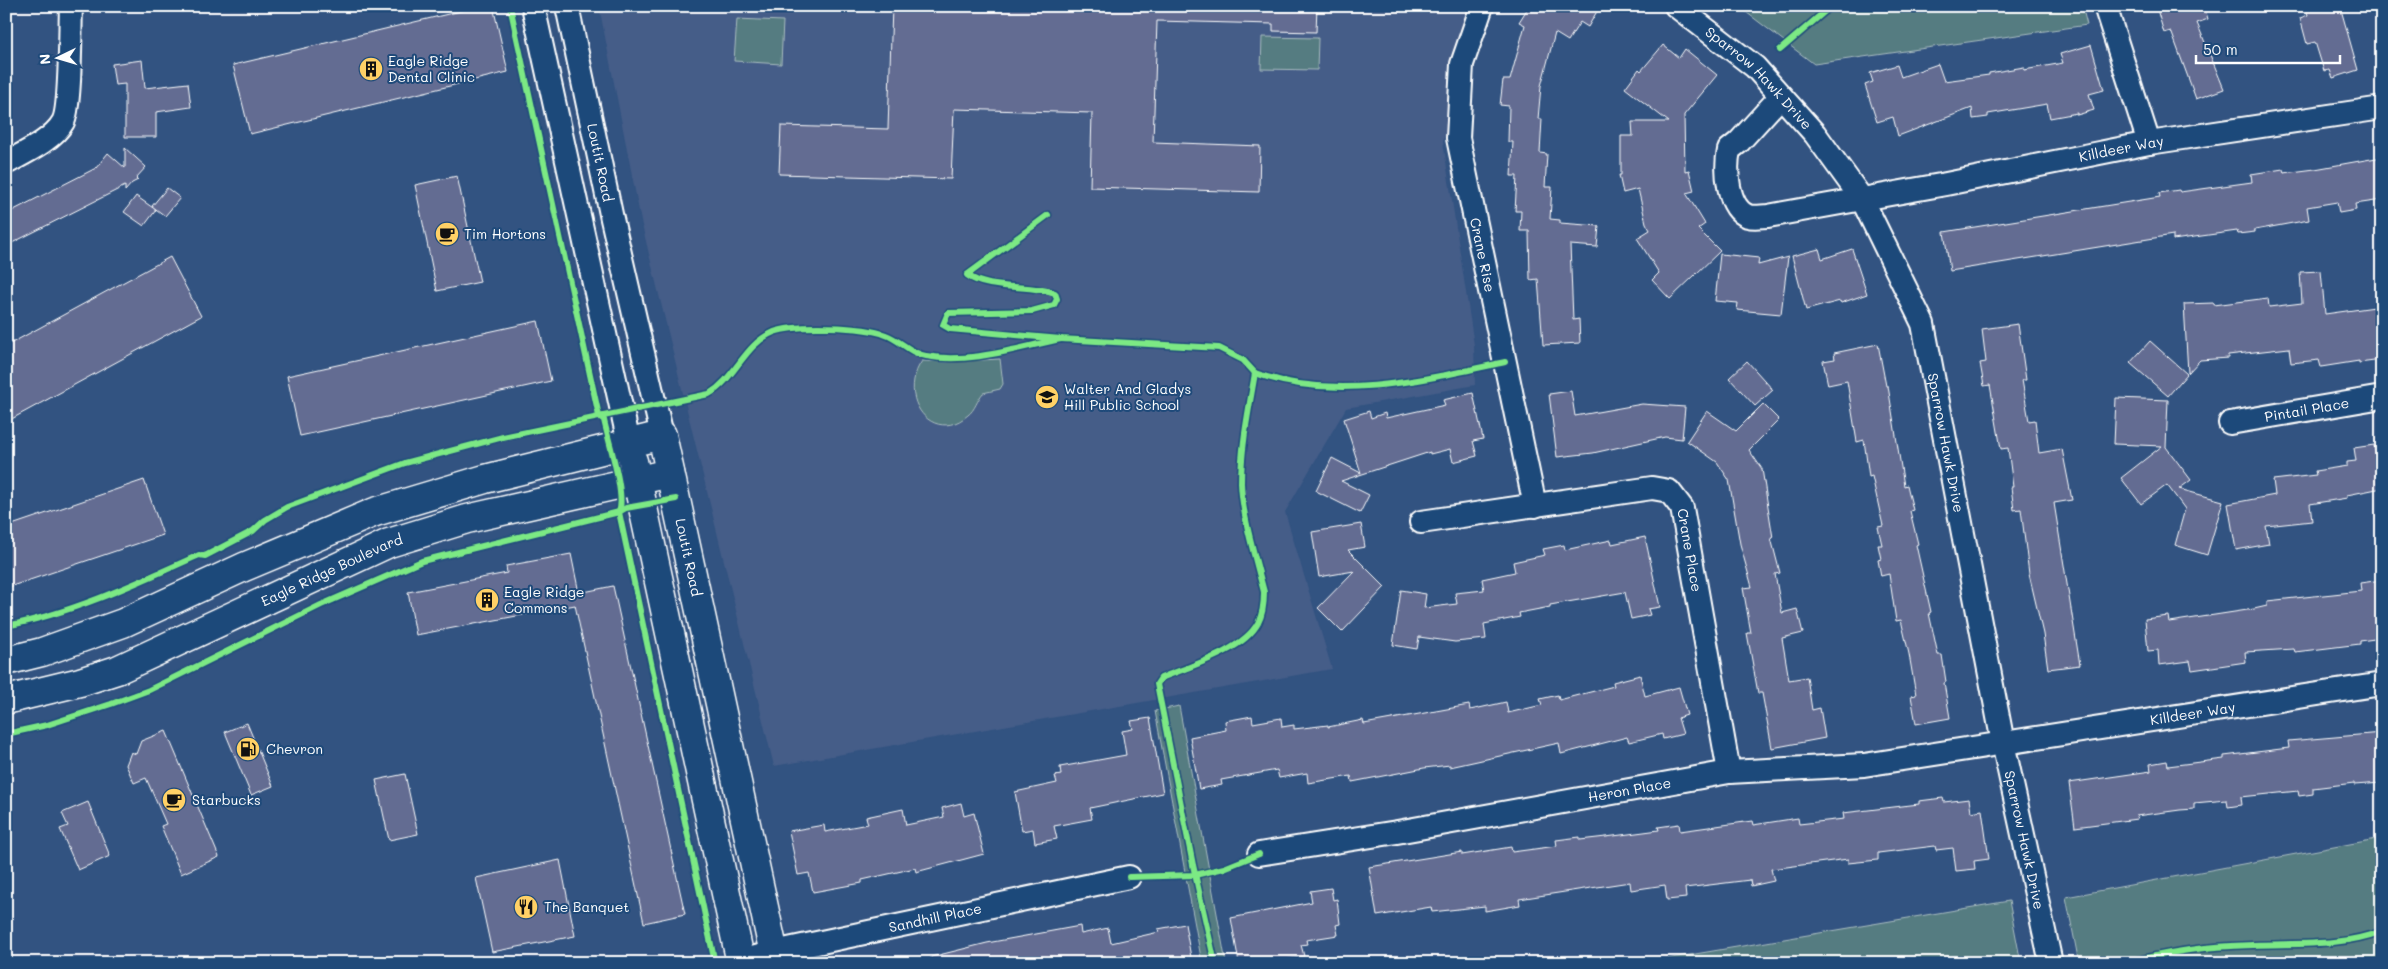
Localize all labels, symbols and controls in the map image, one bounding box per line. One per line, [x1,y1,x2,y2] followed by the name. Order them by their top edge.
[1702,22,1816,133] street label: Sparrow Hawk Drive
[32,32,82,82] north arrow
[2196,32,2339,64] scale bar
[2203,39,2238,59] text: 50 m
[388,51,475,86] place label: Eagle Ridge Dental Clinic
[35,53,54,65] text: N
[358,56,384,82] building icon: Eagle Ridge Dental Clinic
[583,122,618,203] street label: Loutit Road
[2077,131,2165,166] street label: Killdeer Way
[1466,216,1500,294] street label: Crane Rise
[434,221,460,247] cafe icon: Tim Hortons
[464,224,546,243] place label: Tim Hortons
[1924,371,1969,514] street label: Sparrow Hawk Drive
[1064,379,1191,414] place label: Walter And Gladys Hill Public School
[1034,384,1060,410] school or university icon: Walter And Gladys Hill Public School
[2263,393,2351,426] street label: Pintail Place
[1673,507,1707,593] street label: Crane Place
[671,516,707,598] street label: Loutit Road
[258,529,405,610] street label: Eagle Ridge Boulevard
[504,582,584,617] place label: Eagle Ridge Commons
[474,587,500,613] building icon: Eagle Ridge Commons
[2149,697,2237,729] street label: Killdeer Way
[235,736,261,762] fuel station icon: Chevron
[266,739,323,758] place label: Chevron
[2000,769,2049,911] street label: Sparrow Hawk Drive
[1586,773,1672,806] street label: Heron Place
[161,787,187,813] cafe icon: Starbucks
[192,790,261,809] place label: Starbucks
[513,894,539,920] restaurant icon: The Banquet
[544,897,629,916] place label: The Banquet
[887,898,983,937] street label: Sandhill Place

